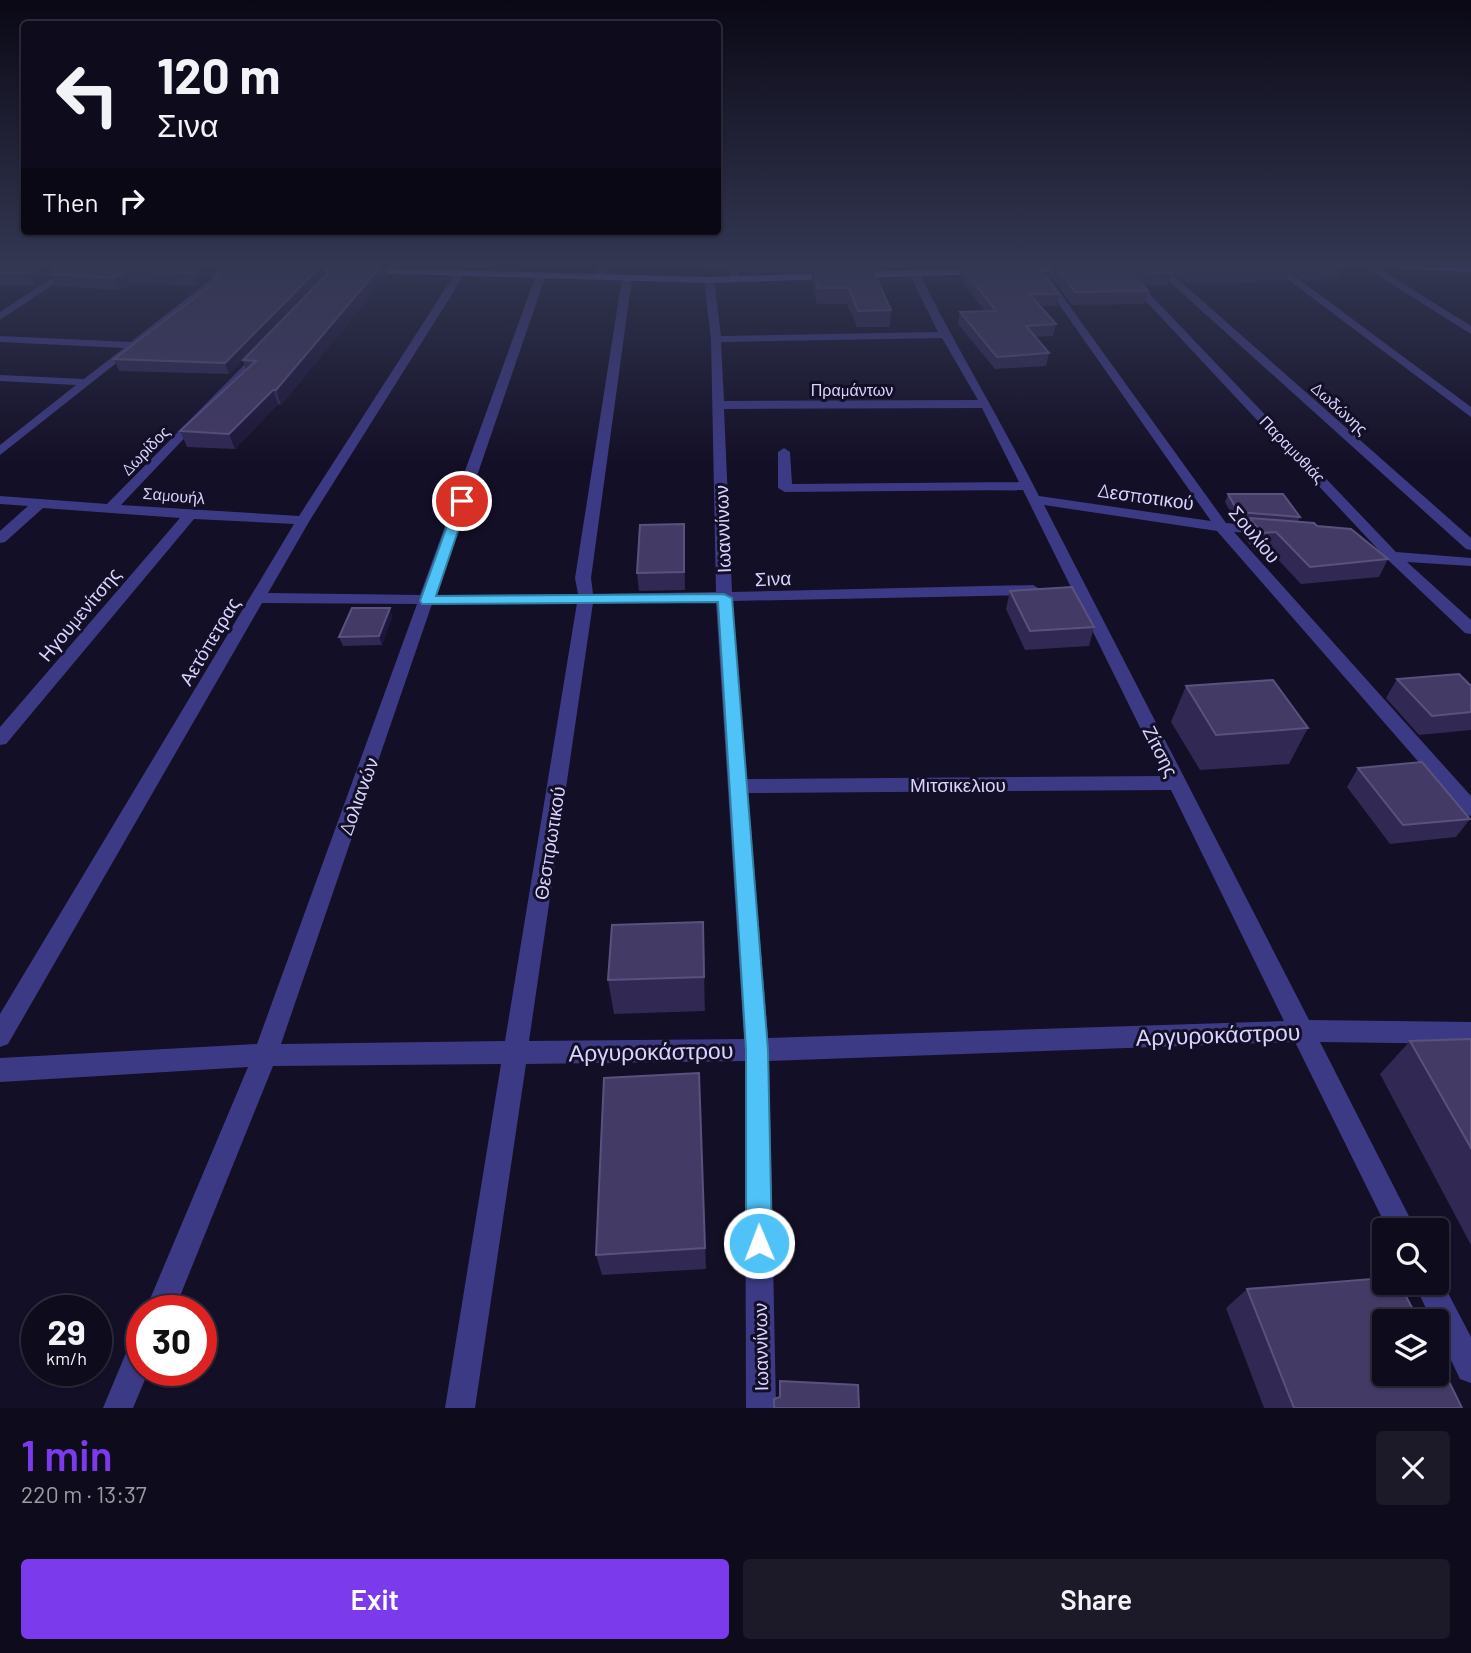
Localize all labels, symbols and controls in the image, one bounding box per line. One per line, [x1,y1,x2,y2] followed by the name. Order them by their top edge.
[157,45,280,104] text: 120 m
[42,49,133,140] icon: left
[157,105,218,143] text: Σινα
[113,182,151,220] icon: right
[42,186,99,217] text: Then
[1308,378,1372,438] street label: Δωδώνης
[811,380,893,399] street label: Πραμάντων
[1256,411,1330,487] street label: Παραμυθιάς
[117,421,173,478] street label: Δωρίδος
[432,471,492,531] pin
[1096,478,1196,514] street label: Δεσποτικού
[443,482,481,520] icon: arrive
[142,483,206,507] street label: Σαμουήλ
[709,485,735,573] street label: Ιωαννίνων
[1225,501,1285,567] street label: Σουλίου
[33,562,125,666] street label: Ηγουμενίτσης
[754,566,792,590] street label: Σινα
[174,593,244,689] street label: Αετόπετρας
[1138,721,1184,781] street label: Ζίτσης
[333,754,383,838] street label: Δολιανών
[910,773,1006,796] street label: Μιτσικελιου
[529,785,569,901] street label: Θεσπρωτικού
[1135,1017,1301,1051] street label: Αργυροκάστρου
[568,1036,734,1066] street label: Αργυροκάστρου
[722,1206,796,1280] position arrow
[1372,1218,1449,1386] map controls
[1372,1218,1449,1295] button: search
[126,1295,217,1386] speed limit sign: 30
[748,1303,772,1391] street label: Ιωαννίνων
[1372,1309,1449,1386] button: layers
[47,1310,86,1352] text: 29
[46,1347,87,1369] text: km/h
[21,1429,113,1479] text: 1 min
[1376,1431,1450,1505] button: close
[21,1480,147,1508] text: 220 m · 13:37
[21,1559,729,1639] button: Exit
[743,1559,1450,1639] button: Share

